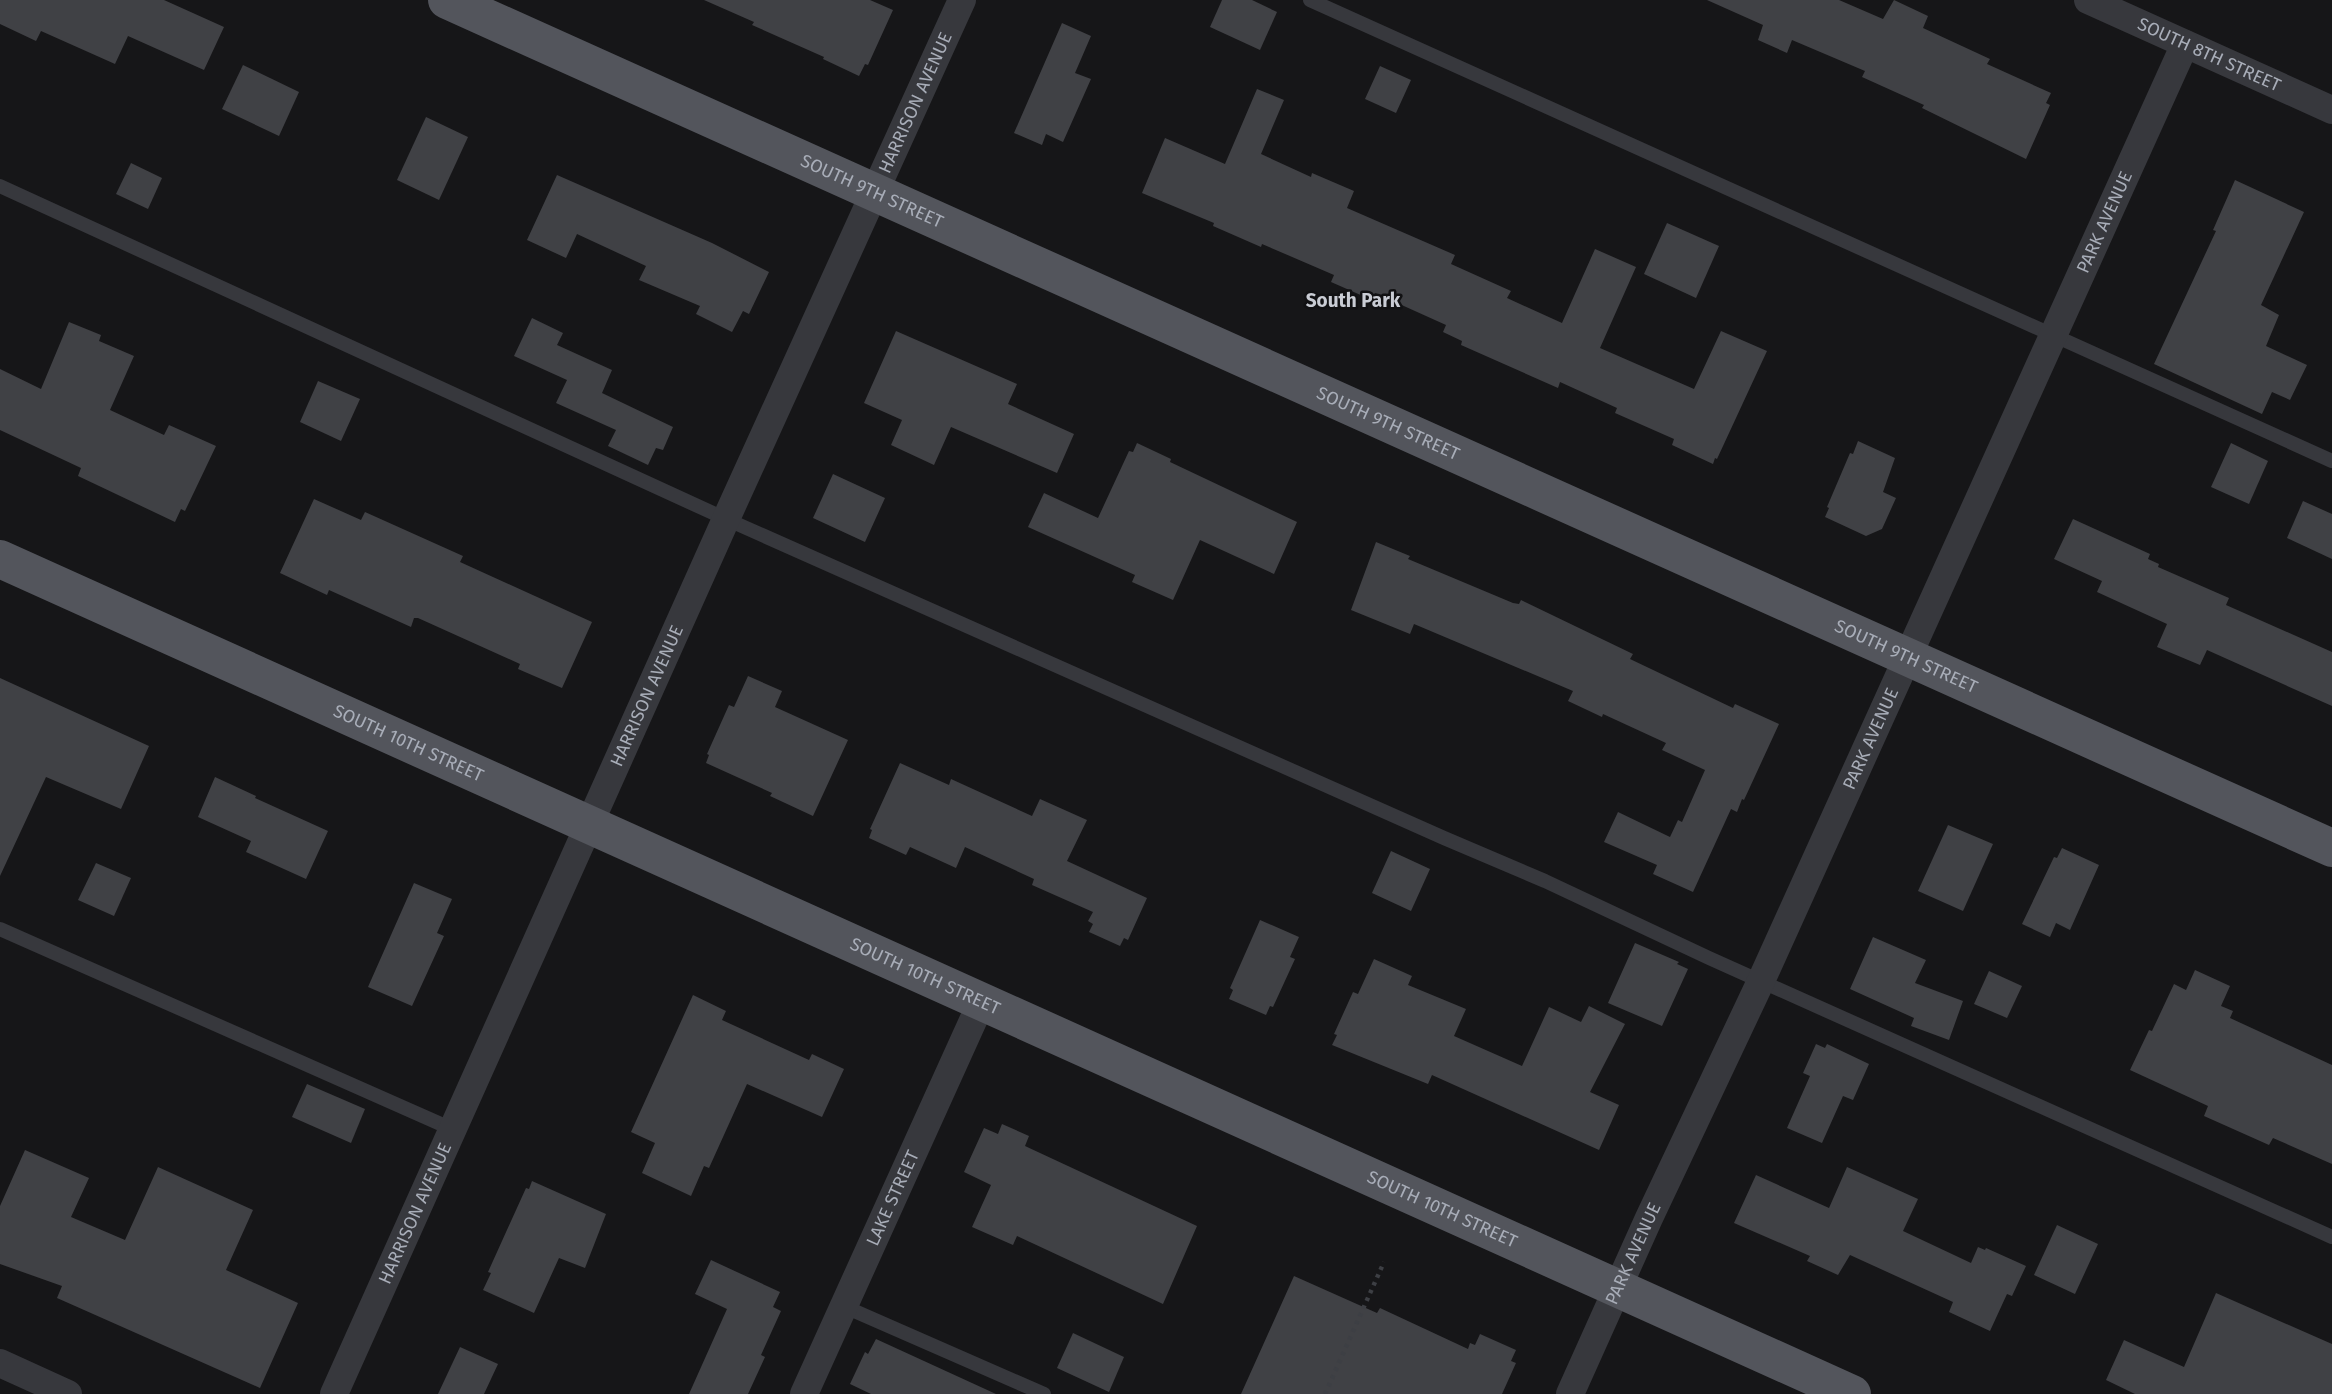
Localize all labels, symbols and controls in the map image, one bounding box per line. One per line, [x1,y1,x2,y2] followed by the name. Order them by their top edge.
[2134,13,2285,97] street label: SOUTH 8TH STREET
[874,29,957,177] street label: HARRISON AVENUE
[797,150,947,233] street label: SOUTH 9TH STREET
[2072,168,2137,277] street label: PARK AVENUE
[1306,289,1401,312] district label: South Park
[1313,382,1464,465] street label: SOUTH 9TH STREET
[1831,615,1982,698] street label: SOUTH 9TH STREET
[606,622,688,770] street label: HARRISON AVENUE
[1838,684,1903,793] street label: PARK AVENUE
[330,700,488,787] street label: SOUTH 10TH STREET
[847,933,1004,1020] street label: SOUTH 10TH STREET
[374,1139,456,1287] street label: HARRISON AVENUE
[861,1146,924,1249] street label: LAKE STREET
[1364,1166,1521,1253] street label: SOUTH 10TH STREET
[1601,1199,1666,1308] street label: PARK AVENUE

